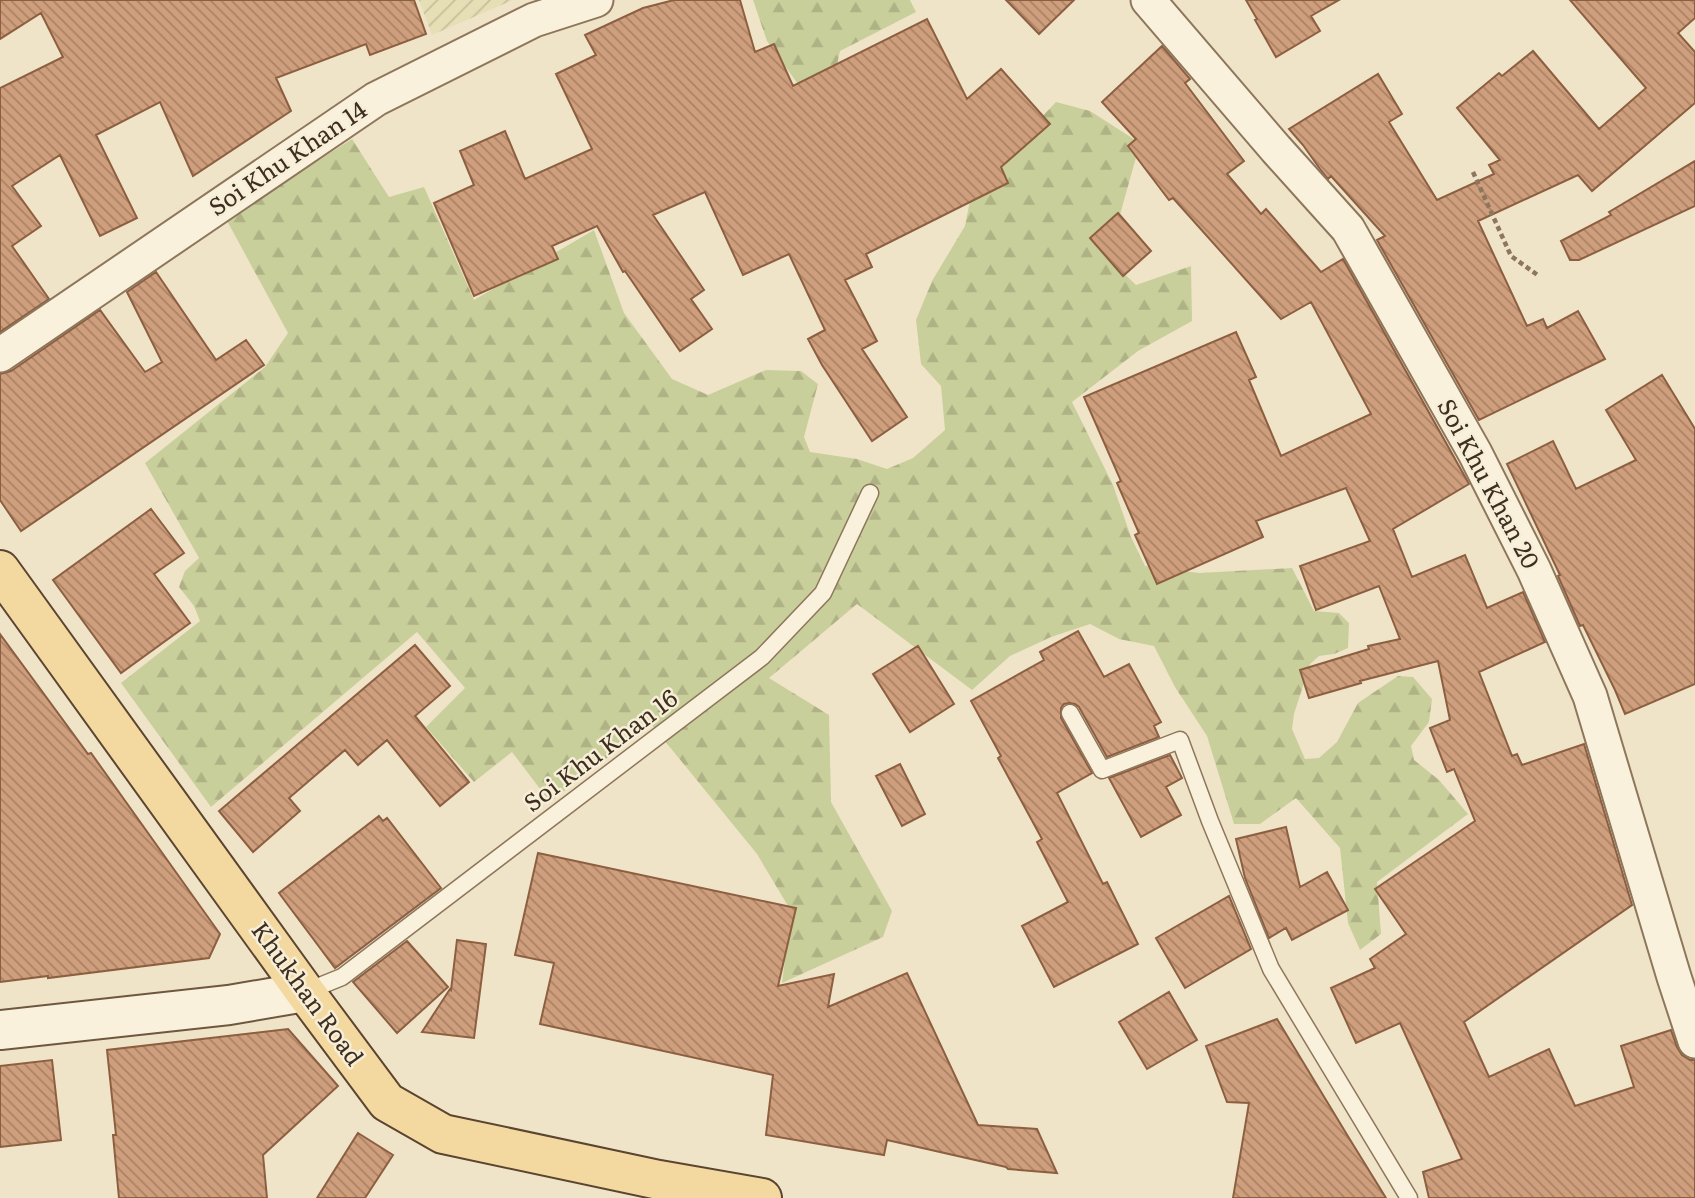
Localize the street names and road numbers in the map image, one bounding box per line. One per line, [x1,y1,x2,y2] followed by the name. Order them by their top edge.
[201,91,373,223] street label: Soi Khu Khan 14
[1431,392,1550,574] street label: Soi Khu Khan 20
[515,679,684,819] street label: Soi Khu Khan 16
[245,913,374,1072] street label: Khukhan Road

